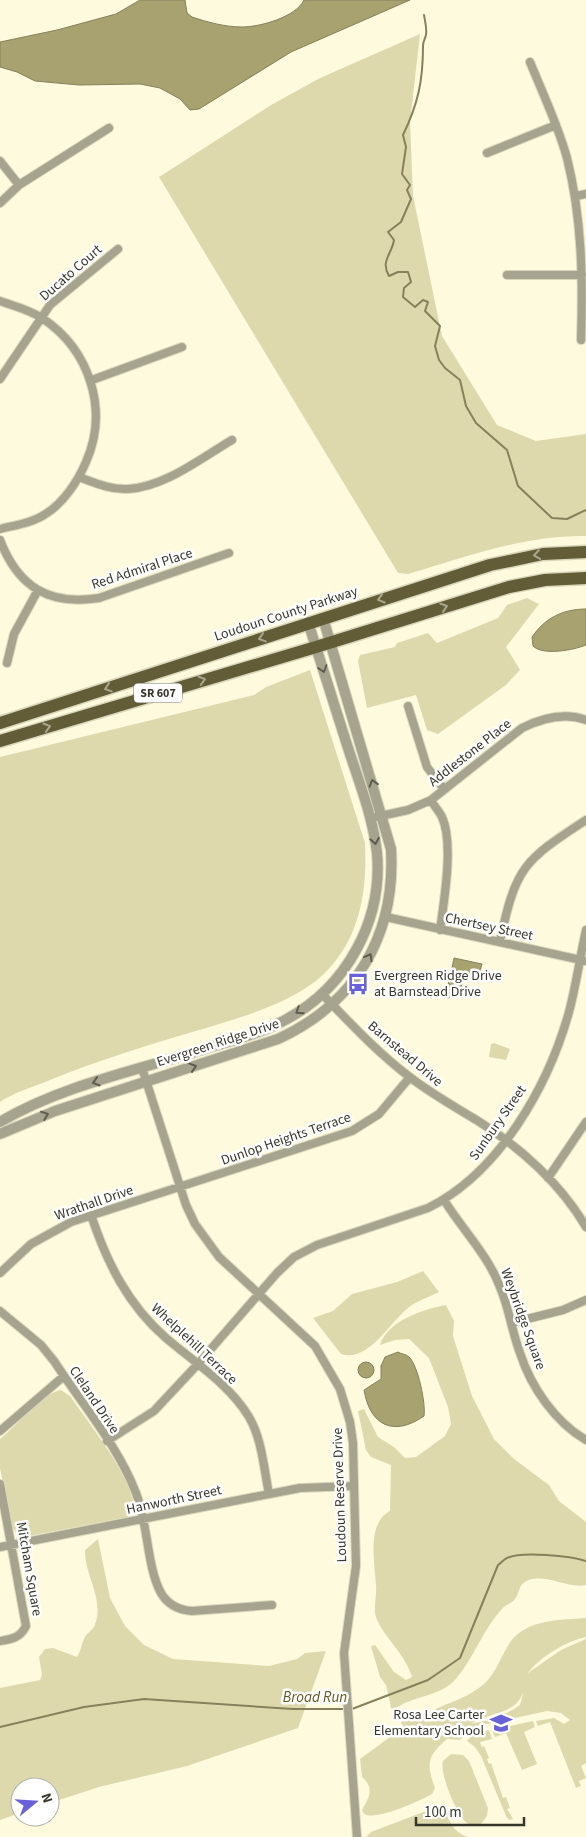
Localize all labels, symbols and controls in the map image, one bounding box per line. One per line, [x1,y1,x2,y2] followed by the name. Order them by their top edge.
[35,240,107,306] street label: Ducato Court
[89,543,195,595] street label: Red Admiral Place
[533,549,541,560] one-way arrow
[212,581,361,647] street label: Loudoun County Parkway
[378,594,386,604] one-way arrow
[439,603,447,613] one-way arrow
[258,632,267,642] one-way arrow
[317,664,327,672] one-way arrow
[198,676,206,686] one-way arrow
[104,682,112,692] one-way arrow
[134,684,182,702] road number: SR 607
[424,714,516,792] street label: Addlestone Place
[42,722,50,732] one-way arrow
[368,780,378,788] one-way arrow
[369,836,379,845] one-way arrow
[443,908,535,946] street label: Chertsey Street
[363,953,373,962] one-way arrow
[374,966,502,1002] place label: Evergreen Ridge Drive at Barnstead Drive
[345,971,371,997] bus stop icon: Evergreen Ridge Drive at Barnstead Drive
[296,1005,305,1015] one-way arrow
[154,1014,282,1072] street label: Evergreen Ridge Drive
[363,1017,447,1091] street label: Barnstead Drive
[188,1062,197,1072] one-way arrow
[92,1077,100,1087] one-way arrow
[465,1081,532,1165] street label: Sunbury Street
[218,1107,354,1171] street label: Dunlop Heights Terrace
[40,1111,48,1121] one-way arrow
[52,1180,136,1226] street label: Wrathall Drive
[495,1266,551,1373] street label: Weybridge Square
[146,1299,242,1389] street label: Whelplehill Terrace
[64,1362,124,1438] street label: Cleland Drive
[328,1427,352,1563] street label: Loudoun Reserve Drive
[125,1480,224,1520] street label: Hanworth Street
[11,1520,47,1618] street label: Mitcham Square
[283,1687,347,1708] water label: Broad Run
[374,1705,484,1741] place label: Rosa Lee Carter Elementary School
[488,1710,514,1736] school or university icon: Rosa Lee Carter Elementary School
[10,1777,60,1827] north arrow
[35,1791,57,1806] text: N
[416,1794,524,1826] scale bar
[424,1802,462,1823] text: 100 m

